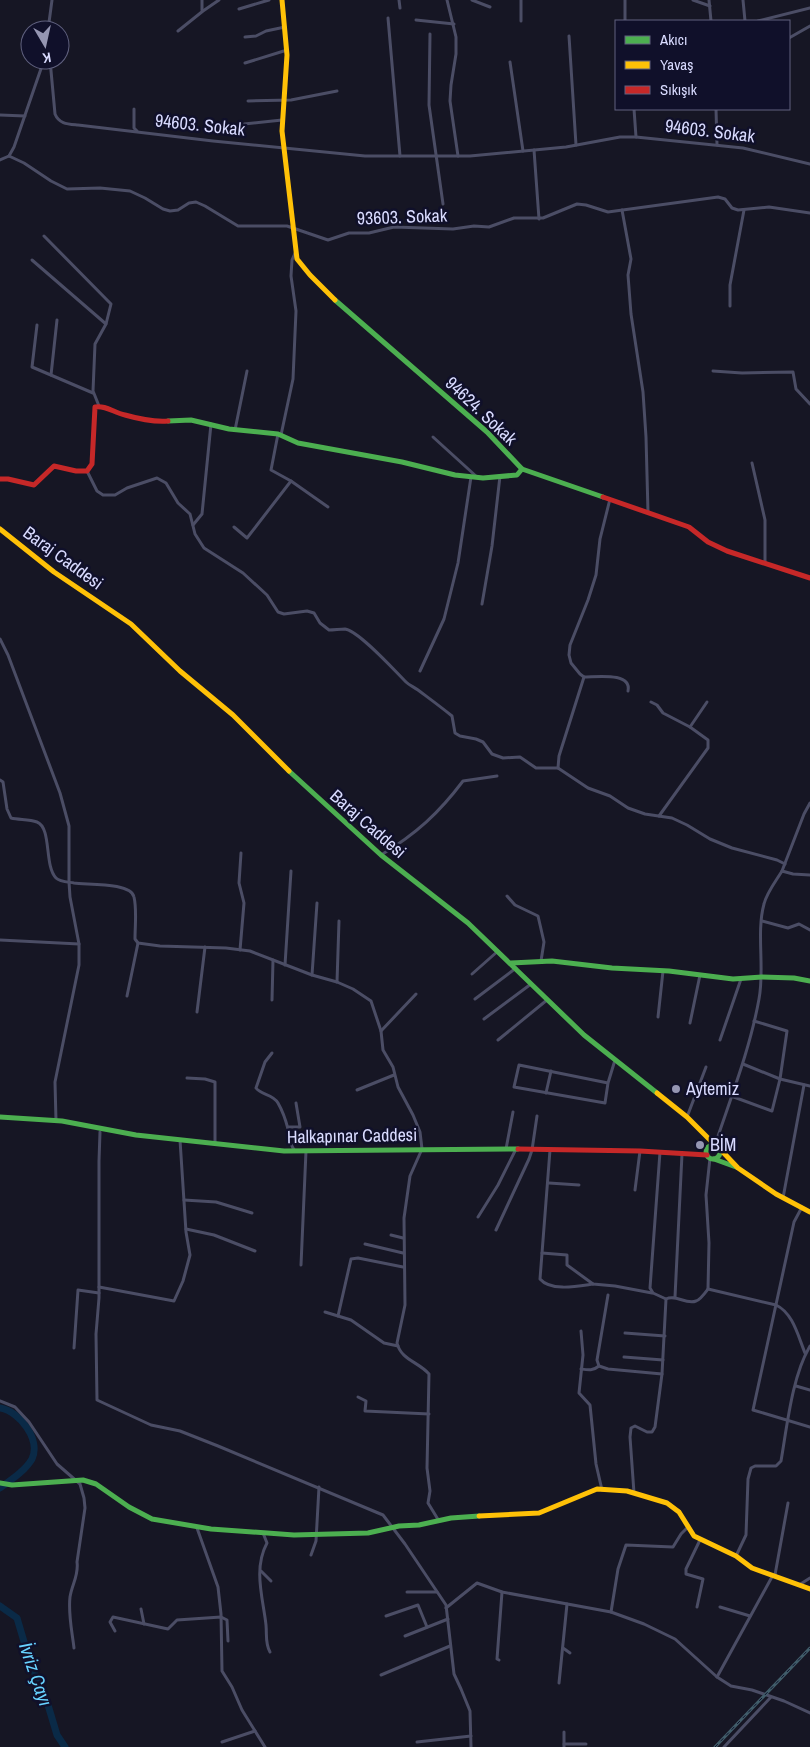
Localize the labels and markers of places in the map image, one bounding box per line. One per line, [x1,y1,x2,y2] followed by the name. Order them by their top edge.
[685,1076,739,1101] place label: Aytemiz
[670,1083,682,1095] marker: Aytemiz
[710,1132,736,1157] place label: BİM
[694,1139,706,1151] marker: BİM

